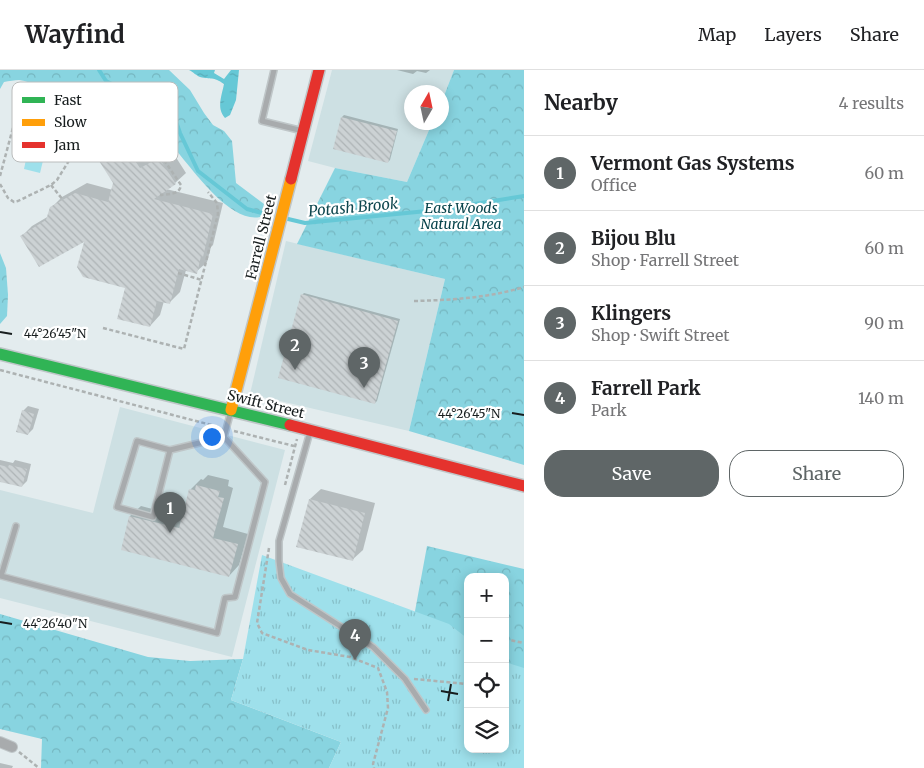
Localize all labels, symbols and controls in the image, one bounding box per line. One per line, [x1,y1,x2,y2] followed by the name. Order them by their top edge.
[25,19,125,50] text: Wayfind
[698,23,736,46] text: Map
[764,23,822,46] text: Layers
[850,23,899,46] text: Share
[12,82,178,162] legend
[404,85,449,130] north arrow
[544,89,618,116] text: Nearby
[54,91,82,109] text: Fast
[838,93,904,113] text: 4 results
[54,113,87,131] text: Slow
[53,136,80,154] text: Jam
[591,151,795,175] text: Vermont Gas Systems
[556,163,564,183] text: 1
[864,163,904,183] text: 60 m
[591,175,637,195] text: Office
[242,192,280,281] street label: Farrell Street
[307,194,399,220] water label: Potash Brook
[420,199,502,233] park label: East Woods Natural Area
[591,226,676,250] text: Bijou Blu
[555,238,565,258] text: 2
[864,238,904,258] text: 60 m
[591,250,739,270] text: Shop · Farrell Street
[591,301,671,325] text: Klingers
[555,313,565,333] text: 3
[864,313,904,333] text: 90 m
[591,325,730,345] text: Shop · Swift Street
[24,326,87,341] text: 44°26'45"N
[279,329,311,370] pin: 2
[348,347,380,388] pin: 3
[591,376,701,400] text: Farrell Park
[226,386,307,422] street label: Swift Street
[555,388,565,408] text: 4
[858,388,904,408] text: 140 m
[591,400,627,420] text: Park
[438,406,501,421] text: 44°26'45"N
[199,424,225,450] your location
[544,450,719,497] button: Save
[729,450,904,497] button: Share
[154,492,186,533] pin: 1
[464,573,509,753] map controls
[464,573,509,618] button: +
[23,616,88,631] text: 44°26'40"N
[464,618,509,663] button: −
[339,619,371,660] pin: 4
[464,663,509,708] button: locate
[464,708,509,753] button: layers

